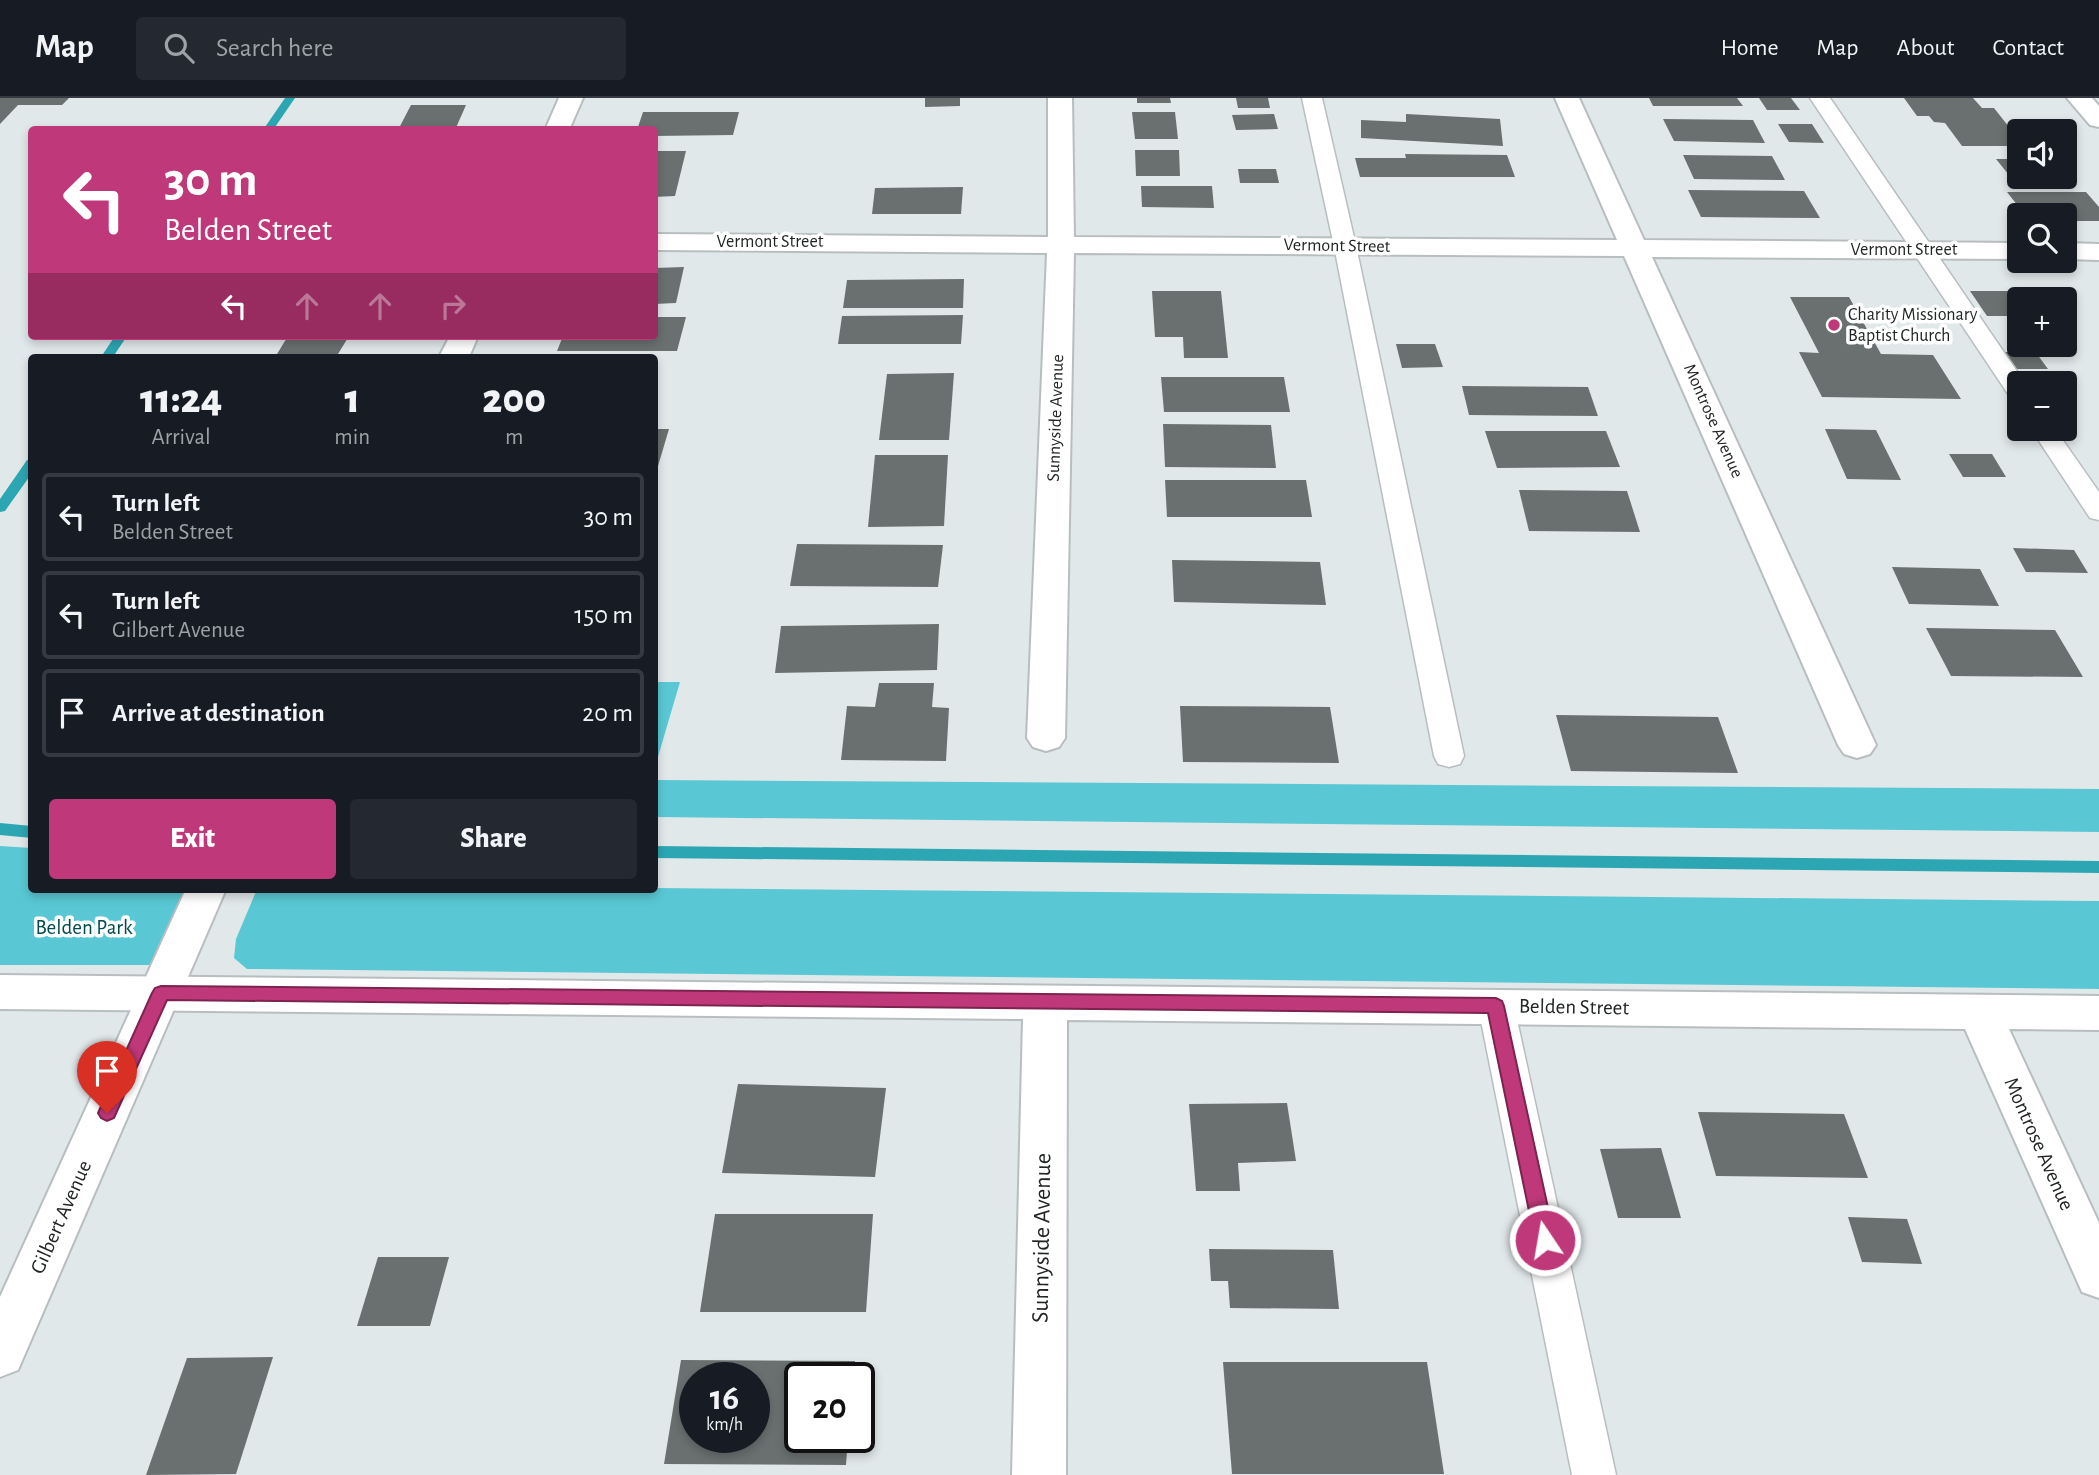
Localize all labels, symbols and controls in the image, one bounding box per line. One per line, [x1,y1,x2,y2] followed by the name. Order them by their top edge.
[136,17,626,80] search box
[160,29,198,67] icon: search
[35,31,94,64] text: Map
[216,35,334,61] text: Search here
[1721,36,1779,60] text: Home
[1817,36,1859,60] text: Map
[1897,36,1954,60] text: About
[1992,36,2064,60] text: Contact
[2007,119,2077,441] map controls
[2007,119,2077,189] button: sound
[49,154,140,245] icon: left
[164,156,258,205] text: 30 m
[2007,203,2077,273] button: search
[164,214,332,246] text: Belden Street
[717,233,824,251] street label: Vermont Street
[1283,236,1391,256] street label: Vermont Street
[1851,241,1958,259] street label: Vermont Street
[215,287,253,325] icon: left
[288,287,326,325] icon: ahead
[361,287,399,325] icon: ahead
[434,287,472,325] icon: right
[2007,287,2077,357] button: +
[1848,306,1978,345] place label: Charity Missionary Baptist Church
[1826,317,1842,333] marker: Charity Missionary Baptist Church
[1045,354,1067,482] street label: Sunnyside Avenue
[1680,361,1746,481] street label: Montrose Avenue
[2007,371,2077,441] button: −
[140,378,222,420] text: 11:24
[345,378,360,420] text: 1
[482,378,546,420] text: 200
[152,426,211,449] text: Arrival
[334,426,370,449] text: min
[505,426,523,449] text: m
[112,490,200,516] text: Turn left
[53,498,91,536] icon: left
[583,504,633,530] text: 30 m
[112,521,233,544] text: Belden Street
[112,588,200,614] text: Turn left
[53,596,91,634] icon: left
[574,602,633,628] text: 150 m
[112,619,245,642] text: Gilbert Avenue
[53,694,91,732] icon: arrive
[112,700,325,726] text: Arrive at destination
[582,700,633,726] text: 20 m
[49,799,336,879] button: Exit
[350,799,637,879] button: Share
[35,917,133,938] park label: Belden Park
[1519,996,1630,1018] street label: Belden Street
[77,1041,137,1113] pin
[88,1052,126,1090] icon: arrive
[2000,1074,2078,1214] street label: Montrose Avenue
[1029,1153,1055,1323] street label: Sunnyside Avenue
[27,1157,95,1277] street label: Gilbert Avenue
[1508,1203,1582,1277] position arrow
[784,1362,875,1453] speed limit sign: 20
[710,1381,739,1416] text: 16
[706,1416,743,1434] text: km/h

